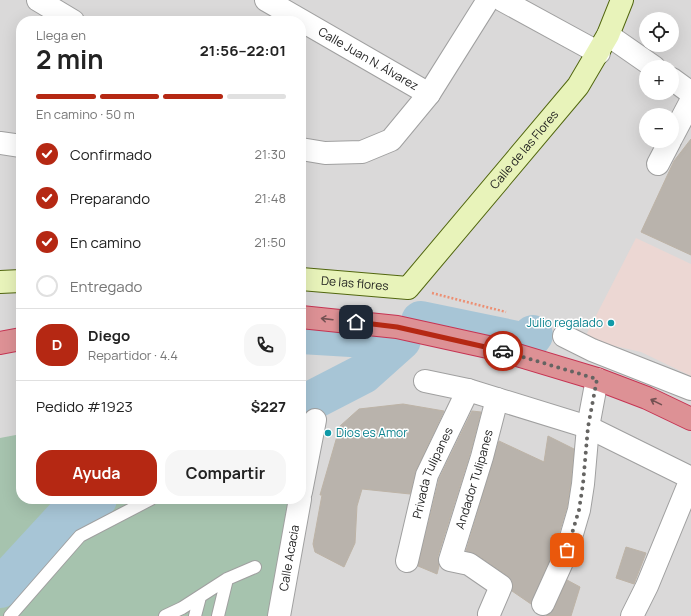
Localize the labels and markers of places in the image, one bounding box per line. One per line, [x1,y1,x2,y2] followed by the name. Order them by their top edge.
[339,305,373,339] pin
[527,314,603,331] place label: Julio regalado
[606,318,616,328] marker: Julio regalado
[336,424,408,441] place label: Dios es Amor
[323,428,333,438] marker: Dios es Amor
[550,533,584,567] pin

